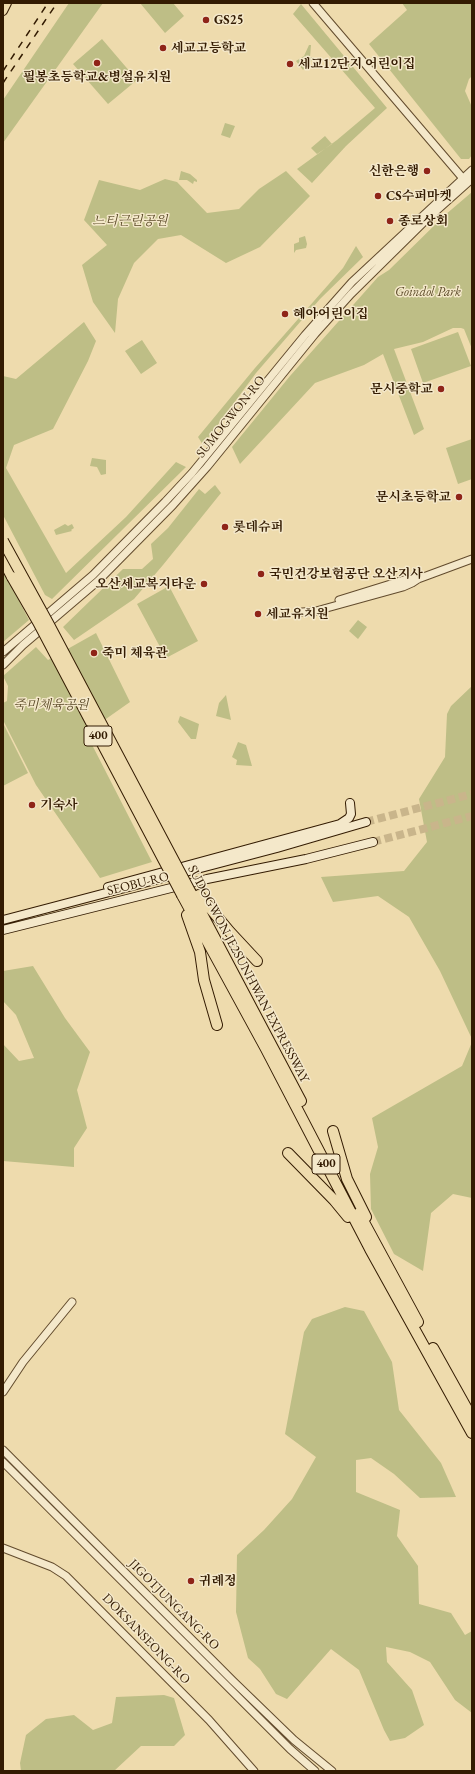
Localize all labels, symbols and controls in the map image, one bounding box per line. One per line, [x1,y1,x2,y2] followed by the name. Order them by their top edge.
[214,12,244,28] place label: GS25
[201,15,211,25] marker: GS25
[171,40,246,56] place label: 세교고등학교
[158,43,168,53] marker: 세교고등학교
[298,56,415,72] place label: 세교12단지 어린이집
[92,58,102,68] marker: 필봉초등학교&병설유치원
[285,59,295,69] marker: 세교12단지 어린이집
[23,69,171,85] place label: 필봉초등학교&병설유치원
[369,163,419,179] place label: 신한은행
[422,166,432,176] marker: 신한은행
[386,188,452,204] place label: CS수퍼마켓
[373,191,383,201] marker: CS수퍼마켓
[92,213,168,229] park label: 느티근린공원
[398,213,448,229] place label: 종로상회
[385,216,395,226] marker: 종로상회
[395,284,461,300] park label: Goindol Park
[293,306,368,322] place label: 혜아어린이집
[280,309,290,319] marker: 혜아어린이집
[193,373,269,461] street label: SUMOGWON-RO
[370,381,433,397] place label: 문시중학교
[436,384,446,394] marker: 문시중학교
[376,489,451,505] place label: 문시초등학교
[454,492,464,502] marker: 문시초등학교
[233,519,283,535] place label: 롯데슈퍼
[220,522,230,532] marker: 롯데슈퍼
[269,566,423,582] place label: 국민건강보험공단 오산지사
[256,569,266,579] marker: 국민건강보험공단 오산지사
[96,576,196,592] place label: 오산세교복지타운
[199,579,209,589] marker: 오산세교복지타운
[266,606,329,622] place label: 세교유치원
[253,609,263,619] marker: 세교유치원
[102,645,168,661] place label: 죽미 체육관
[89,648,99,658] marker: 죽미 체육관
[13,697,89,713] park label: 죽미체육공원
[84,726,112,746] road number: 400
[40,797,78,813] place label: 기숙사
[27,800,37,810] marker: 기숙사
[184,863,312,1085] street label: SUDOGWON JE2SUNHWAN EXPRESSWAY
[105,869,171,899] street label: SEOBU-RO
[312,1154,340,1174] road number: 400
[125,1556,223,1654] street label: JIGOTJUNGANG-RO
[199,1573,237,1589] place label: 귀례정
[186,1576,196,1586] marker: 귀례정
[99,1591,193,1687] street label: DOKSANSEONG-RO

